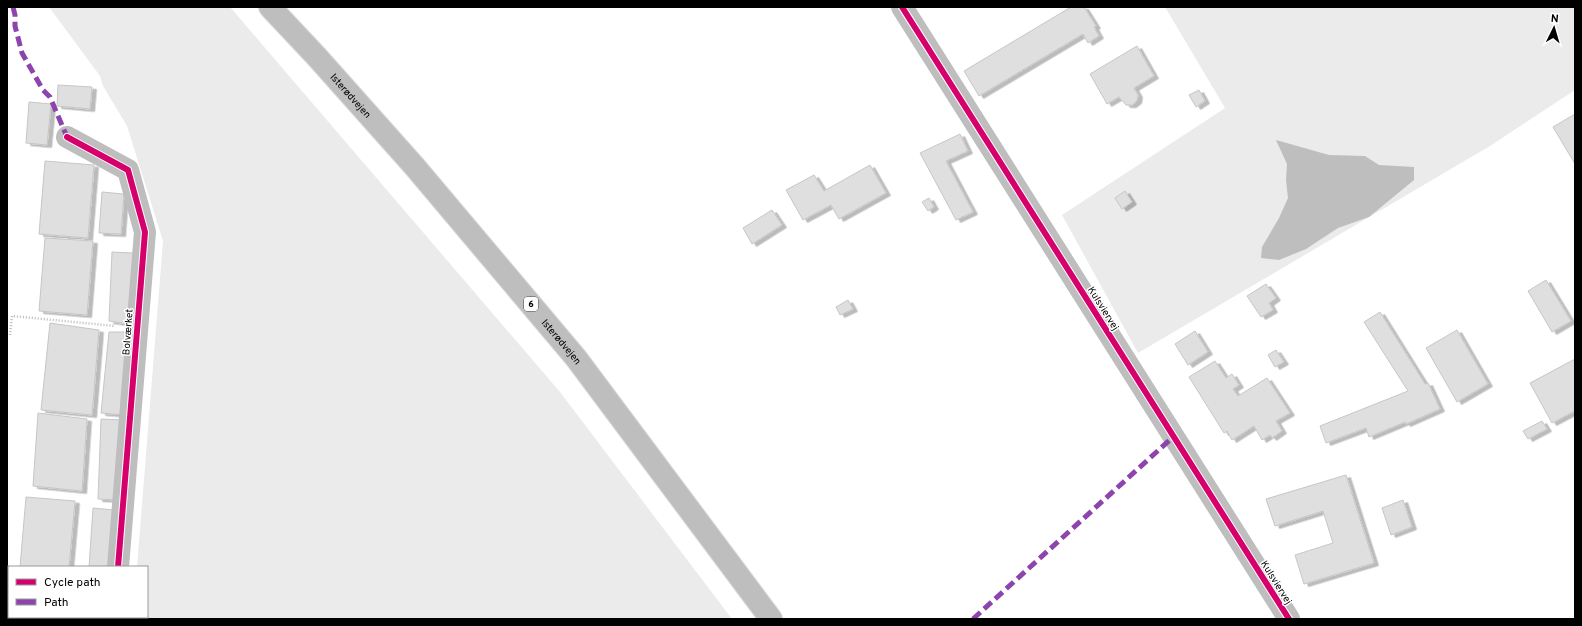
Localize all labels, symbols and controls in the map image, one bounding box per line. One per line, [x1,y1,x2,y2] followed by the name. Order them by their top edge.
[1534,8,1574,48] north arrow
[1550,12,1559,26] text: N
[327,71,373,121] street label: Isterødvejen
[1084,284,1121,333] street label: Kulsviervej
[524,297,538,311] road number: 6
[120,308,137,356] street label: Bolværket
[538,317,584,368] street label: Isterødvejen
[1257,558,1294,607] street label: Kulsviervej
[8,566,148,618] legend
[44,575,101,591] text: Cycle path
[44,595,69,611] text: Path

